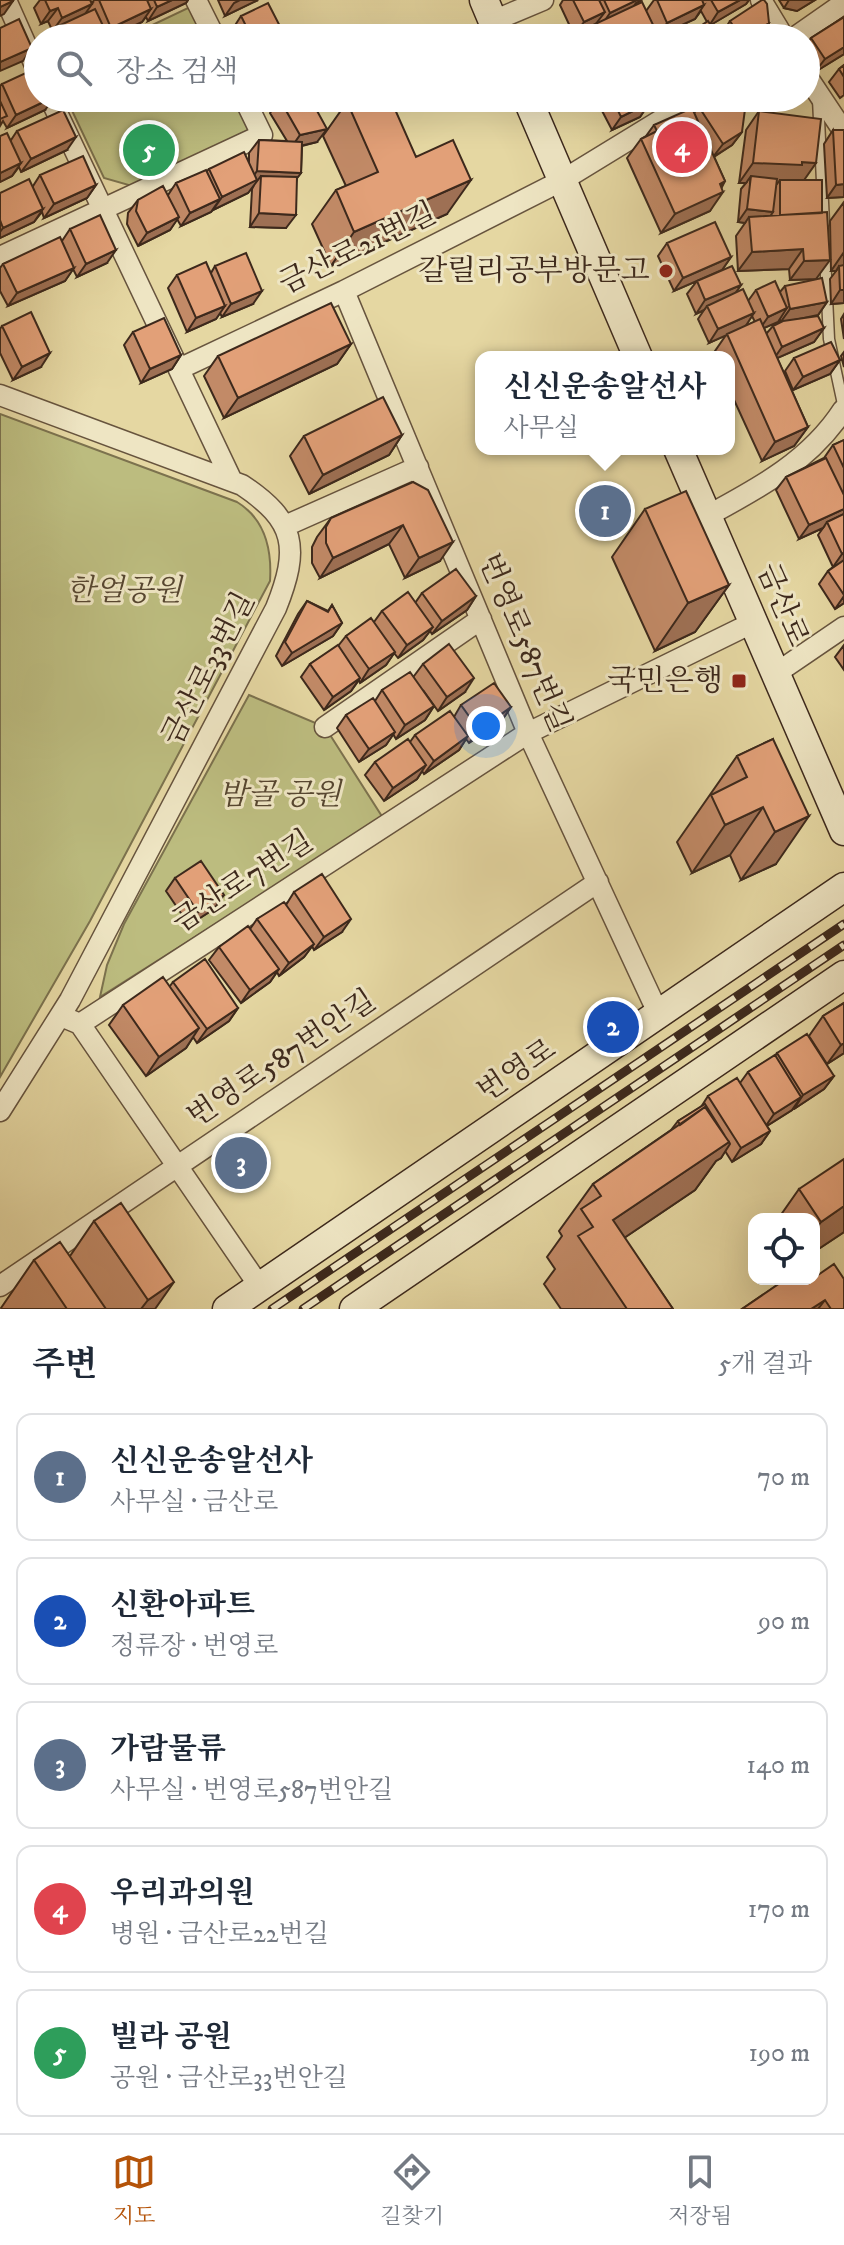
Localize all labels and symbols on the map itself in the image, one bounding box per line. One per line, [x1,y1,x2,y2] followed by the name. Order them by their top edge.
[656,117,708,177] pin: 4
[123,120,175,180] pin: 5
[273,195,443,303] street label: 금산로21번길
[418,253,650,290] place label: 갈릴리공부방문고
[657,262,675,280] marker: 갈릴리공부방문고
[579,481,631,541] pin: 1
[470,548,578,738] street label: 번영로587번길
[748,558,816,652] street label: 금산로
[66,573,184,610] park label: 한얼공원
[155,586,263,752] street label: 금산로33번길
[607,663,723,700] place label: 국민은행
[730,672,748,690] marker: 국민은행
[466,706,506,746] your location
[219,777,343,814] park label: 밤골 공원
[166,823,320,941] street label: 금산로7번길
[181,982,383,1136] street label: 번영로587번안길
[587,997,639,1057] pin: 2
[471,1031,563,1111] street label: 번영로
[215,1133,267,1193] pin: 3

